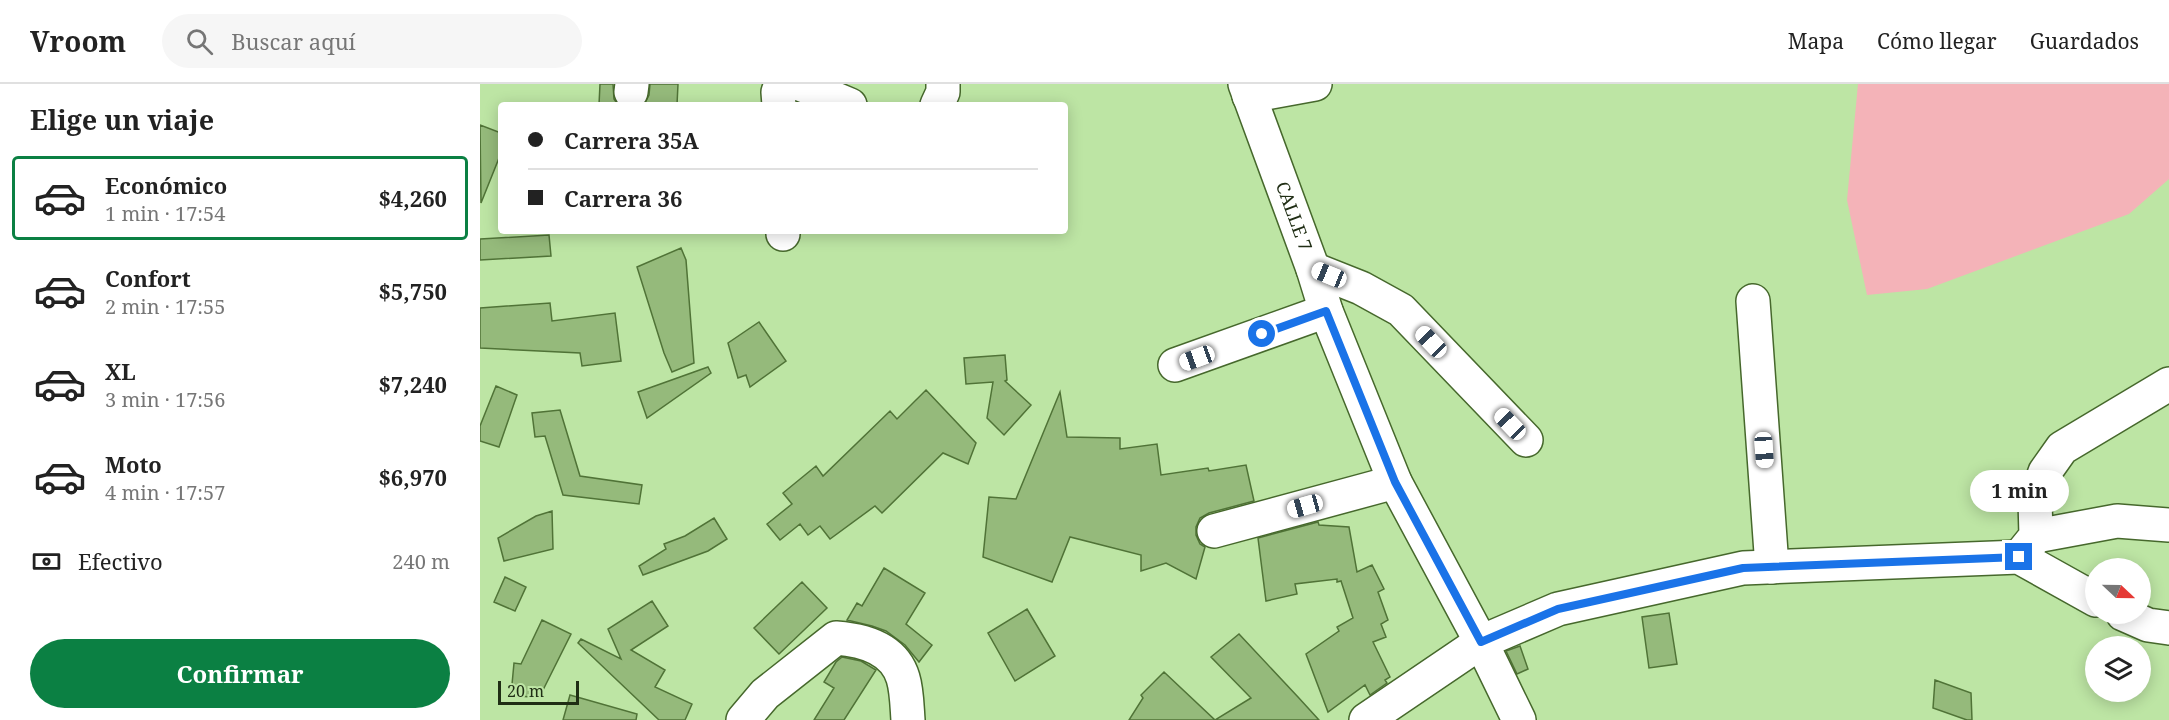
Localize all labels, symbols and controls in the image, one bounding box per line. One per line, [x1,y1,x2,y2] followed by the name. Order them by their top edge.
[162,14,582,68] search box
[30,22,126,60] text: Vroom
[183,25,216,58] icon: search
[231,26,356,56] text: Buscar aquí
[1788,27,1844,55] text: Mapa
[1877,27,1997,55] text: Cómo llegar
[2030,27,2139,55] text: Guardados
[30,101,214,138] text: Elige un viaje
[564,125,699,155] text: Carrera 35A
[105,170,227,200] text: Económico
[33,171,87,225] icon: car
[1271,178,1318,254] street label: CALLE 7
[378,183,447,213] text: $4,260
[564,183,682,213] text: Carrera 36
[105,200,225,227] text: 1 min · 17:54
[1309,260,1349,290] car
[105,263,191,293] text: Confort
[33,264,87,318] icon: car
[378,276,447,306] text: $5,750
[105,293,225,320] text: 2 min · 17:55
[1248,320,1275,347] route start
[1412,323,1450,361] car
[1177,343,1217,373] car
[105,356,136,386] text: XL
[33,357,87,411] icon: car
[378,369,447,399] text: $7,240
[105,386,225,413] text: 3 min · 17:56
[1491,405,1529,443] car
[1754,431,1774,469] car
[105,449,162,479] text: Moto
[33,450,87,504] icon: car
[378,462,447,492] text: $6,970
[1970,470,2068,512] callout: 1 min
[1991,477,2048,504] text: 1 min
[105,479,225,506] text: 4 min · 17:57
[1285,492,1325,520] car
[2005,543,2032,570] route end
[30,545,63,578] icon: cash
[78,546,163,576] text: Efectivo
[392,548,450,575] text: 240 m
[2085,558,2151,624] north arrow
[2085,558,2151,702] map controls
[2085,636,2151,702] button: layers
[30,639,450,708] button: Confirmar
[498,678,579,706] scale bar
[507,680,544,702] text: 20 m

